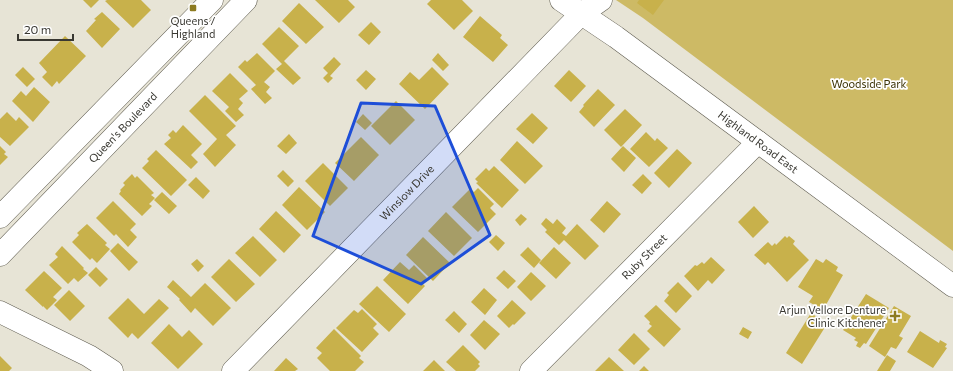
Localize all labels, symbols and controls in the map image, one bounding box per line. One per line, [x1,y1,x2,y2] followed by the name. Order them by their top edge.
[188,3,198,13] marker: Queens / Highland
[170,14,216,40] place label: Queens / Highland
[18,16,73,42] scale bar
[24,22,51,36] text: 20 m
[831,77,907,90] park label: Woodside Park
[86,89,159,165] street label: Queen's Boulevard
[716,108,801,176] street label: Highland Road East
[377,162,436,223] street label: Winslow Drive
[619,231,670,282] street label: Ruby Street
[779,303,887,329] place label: Arjun Vellore Denture Clinic Kitchener
[889,310,901,322] marker: Arjun Vellore Denture Clinic Kitchener

